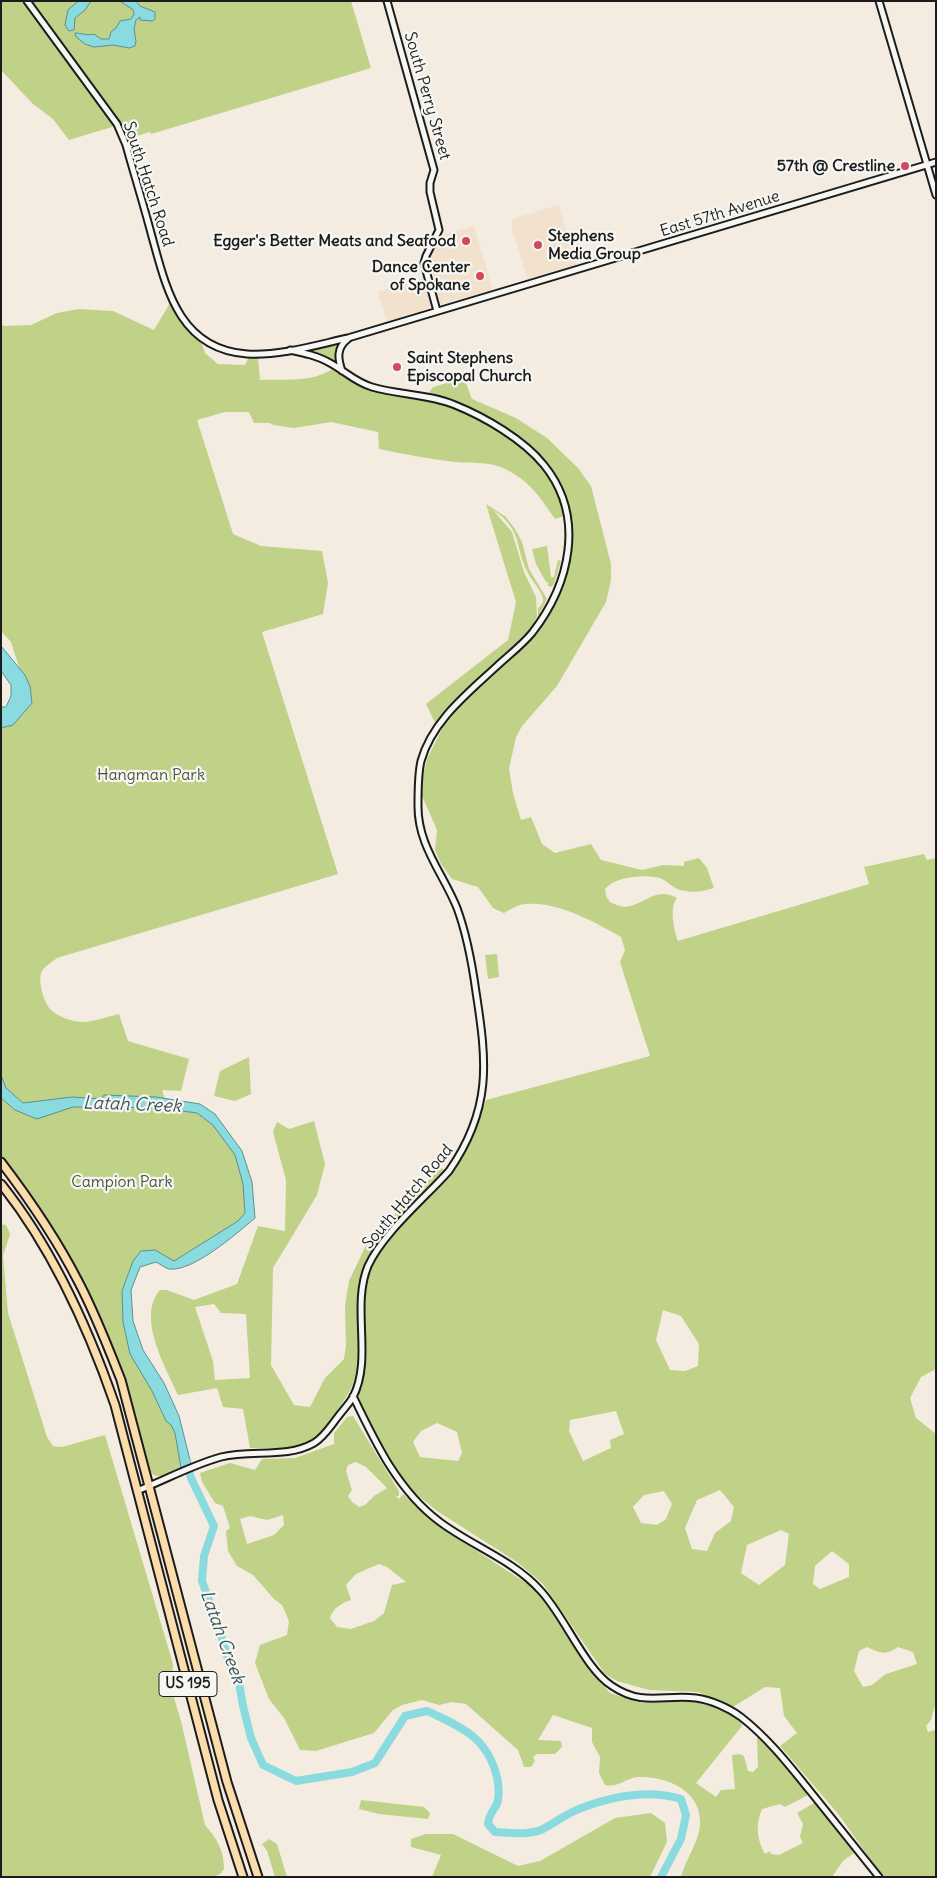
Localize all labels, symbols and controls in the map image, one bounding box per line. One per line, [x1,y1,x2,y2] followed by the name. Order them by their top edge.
[400,30,454,162] street label: South Perry Street
[119,119,177,249] street label: South Hatch Road
[777,156,895,176] place label: 57th @ Crestline
[899,160,911,172] marker: 57th @ Crestline
[658,187,782,241] street label: East 57th Avenue
[548,226,641,264] place label: Stephens Media Group
[213,231,456,251] place label: Egger's Better Meats and Seafood
[460,235,472,247] marker: Egger's Better Meats and Seafood
[532,239,544,251] marker: Stephens Media Group
[372,257,470,295] place label: Dance Center of Spokane
[474,270,486,282] marker: Dance Center of Spokane
[407,348,532,386] place label: Saint Stephens Episcopal Church
[391,361,403,373] marker: Saint Stephens Episcopal Church
[97,765,205,785] park label: Hangman Park
[83,1092,181,1118] water label: Latah Creek
[359,1141,457,1253] street label: South Hatch Road
[71,1172,173,1192] park label: Campion Park
[195,1587,249,1687] water label: Latah Creek
[159,1672,217,1696] road number: US 195

